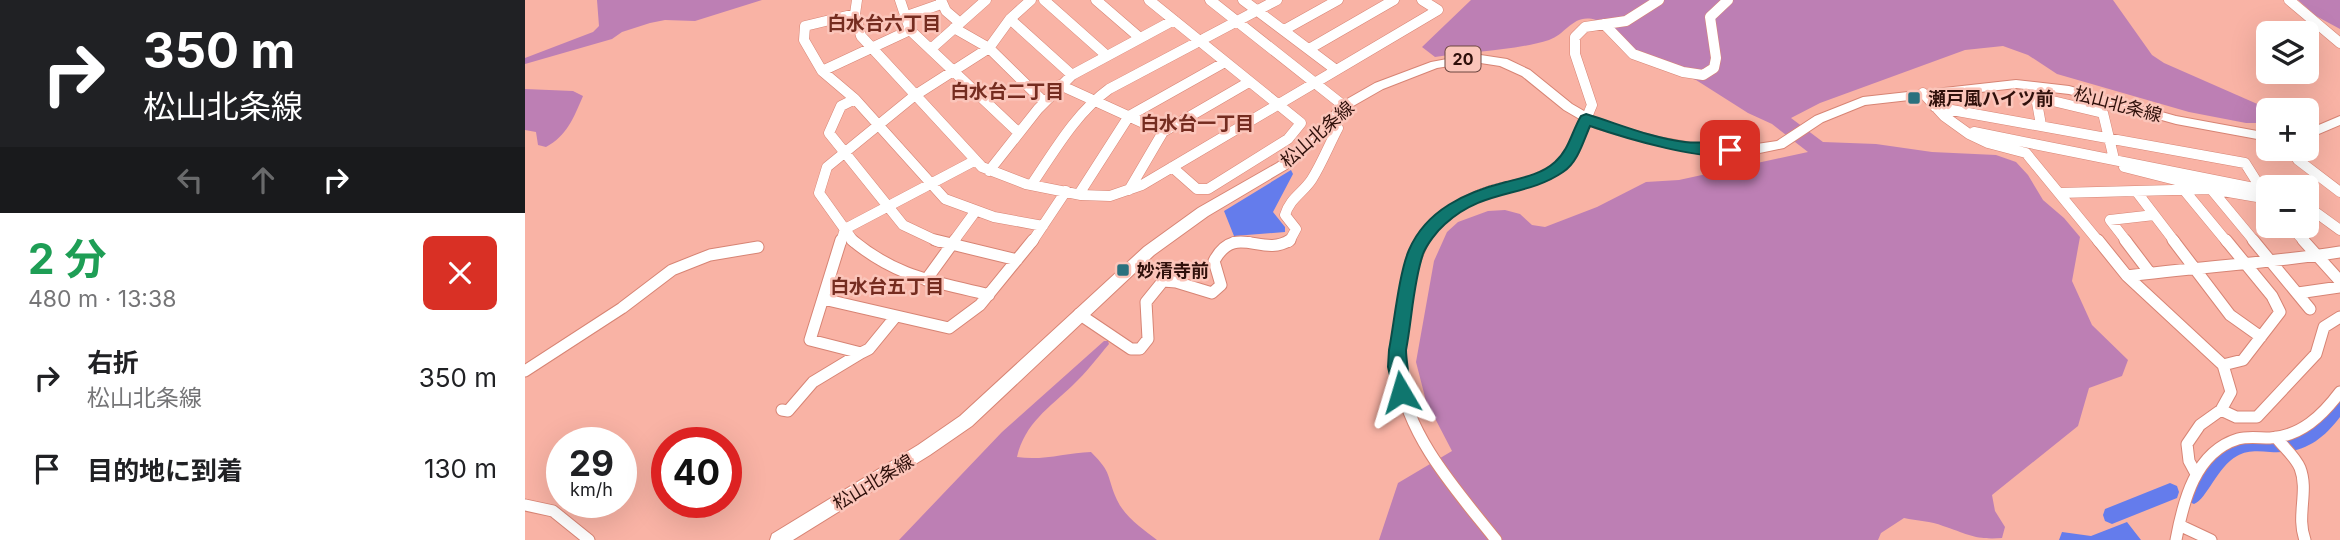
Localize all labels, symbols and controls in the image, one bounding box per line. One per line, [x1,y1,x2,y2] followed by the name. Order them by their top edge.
[827,12,941,35] district label: 白水台六丁目
[143,21,295,80] text: 350 m
[2256,21,2319,238] map controls
[2256,21,2319,84] button: layers
[28,28,119,119] icon: right
[1445,46,1481,72] road number: 20
[950,80,1064,103] district label: 白水台二丁目
[2072,82,2164,126] street label: 松山北条線
[143,87,303,126] text: 松山北条線
[1928,88,2054,109] place label: 瀬戸風ハイツ前
[1906,90,1922,106] marker: 瀬戸風ハイツ前
[1276,97,1358,171] street label: 松山北条線
[2256,98,2319,161] button: +
[1140,112,1254,135] district label: 白水台一丁目
[1700,120,1760,180] pin
[1711,131,1749,169] icon: arrive
[171,161,209,199] icon: left
[244,161,282,199] icon: ahead
[317,161,355,199] icon: right
[2256,175,2319,238] button: −
[28,233,106,284] text: 2 分
[423,236,497,310] button: close
[1137,260,1209,281] place label: 妙清寺前
[1115,262,1131,278] marker: 妙清寺前
[830,275,944,298] district label: 白水台五丁目
[28,285,176,313] text: 480 m · 13:38
[87,347,139,378] text: 右折
[1364,355,1438,429] position arrow
[28,359,66,397] icon: right
[419,362,497,393] text: 350 m
[87,384,202,412] text: 松山北条線
[651,427,742,518] speed limit sign: 40
[569,442,614,484] text: 29
[28,450,66,488] icon: arrive
[829,450,917,514] street label: 松山北条線
[424,453,497,484] text: 130 m
[87,455,243,486] text: 目的地に到着
[570,479,613,500] text: km/h

